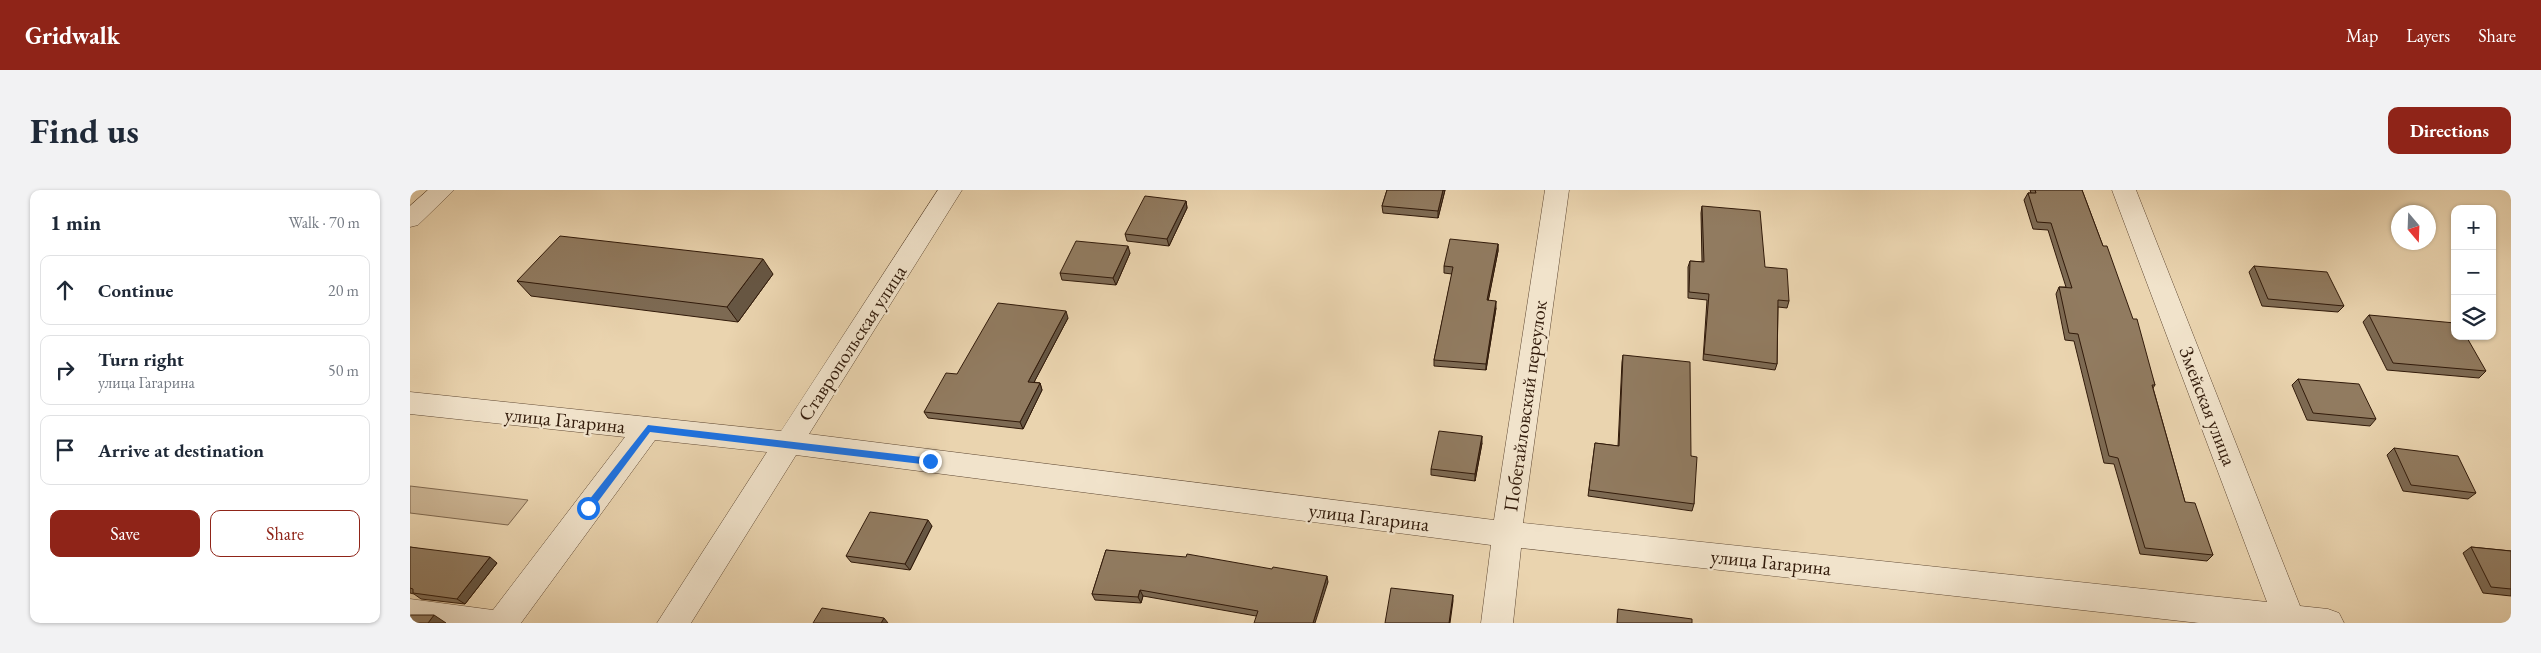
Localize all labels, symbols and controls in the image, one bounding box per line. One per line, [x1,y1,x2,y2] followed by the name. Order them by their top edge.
[25,20,120,51] text: Gridwalk
[2346,24,2378,47] text: Map
[2406,24,2450,47] text: Layers
[2478,24,2516,47] text: Share
[2388,107,2511,154] button: Directions
[30,108,139,153] text: Find us
[2391,205,2436,250] north arrow
[2451,205,2496,340] map controls
[2451,205,2496,250] button: +
[50,209,101,236] text: 1 min
[289,212,360,233] text: Walk · 70 m
[2451,250,2496,295] button: −
[792,260,912,426] street label: Ставропольская улица
[51,276,79,304] icon: ahead
[98,278,173,303] text: Continue
[328,280,359,301] text: 20 m
[2451,295,2496,340] button: layers
[1497,298,1553,513] street label: Побегайловский переулок
[2173,343,2243,469] street label: Змейская улица
[98,347,184,372] text: Turn right
[51,356,79,384] icon: right
[328,360,359,381] text: 50 m
[98,372,195,393] text: улица Гагарина
[503,401,627,439] street label: улица Гагарина
[51,436,79,464] icon: arrive
[98,438,264,463] text: Arrive at destination
[919,450,942,473] route end
[577,497,600,520] route start
[1307,497,1431,537] street label: улица Гагарина
[50,510,200,557] button: Save
[210,510,360,557] button: Share
[1709,543,1833,581] street label: улица Гагарина

